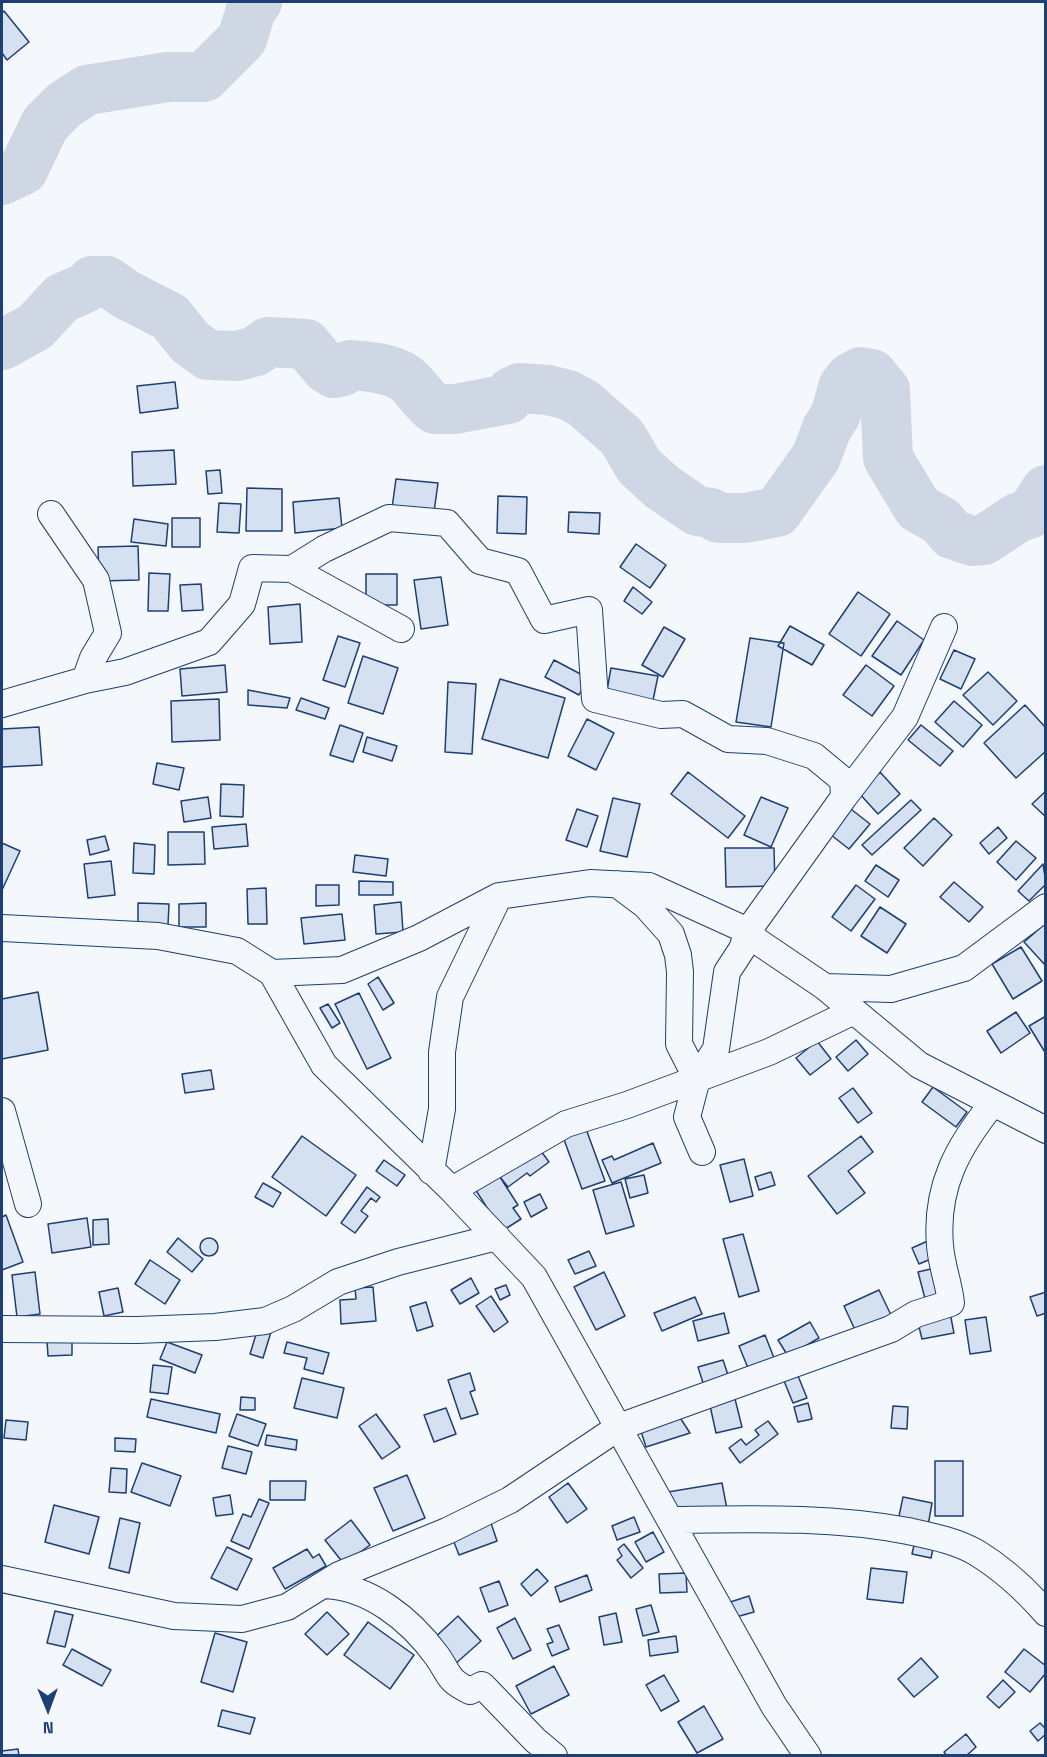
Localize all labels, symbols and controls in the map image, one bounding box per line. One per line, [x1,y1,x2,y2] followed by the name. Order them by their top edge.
[18,1679,78,1739] north arrow
[43,1717,54,1738] text: N

